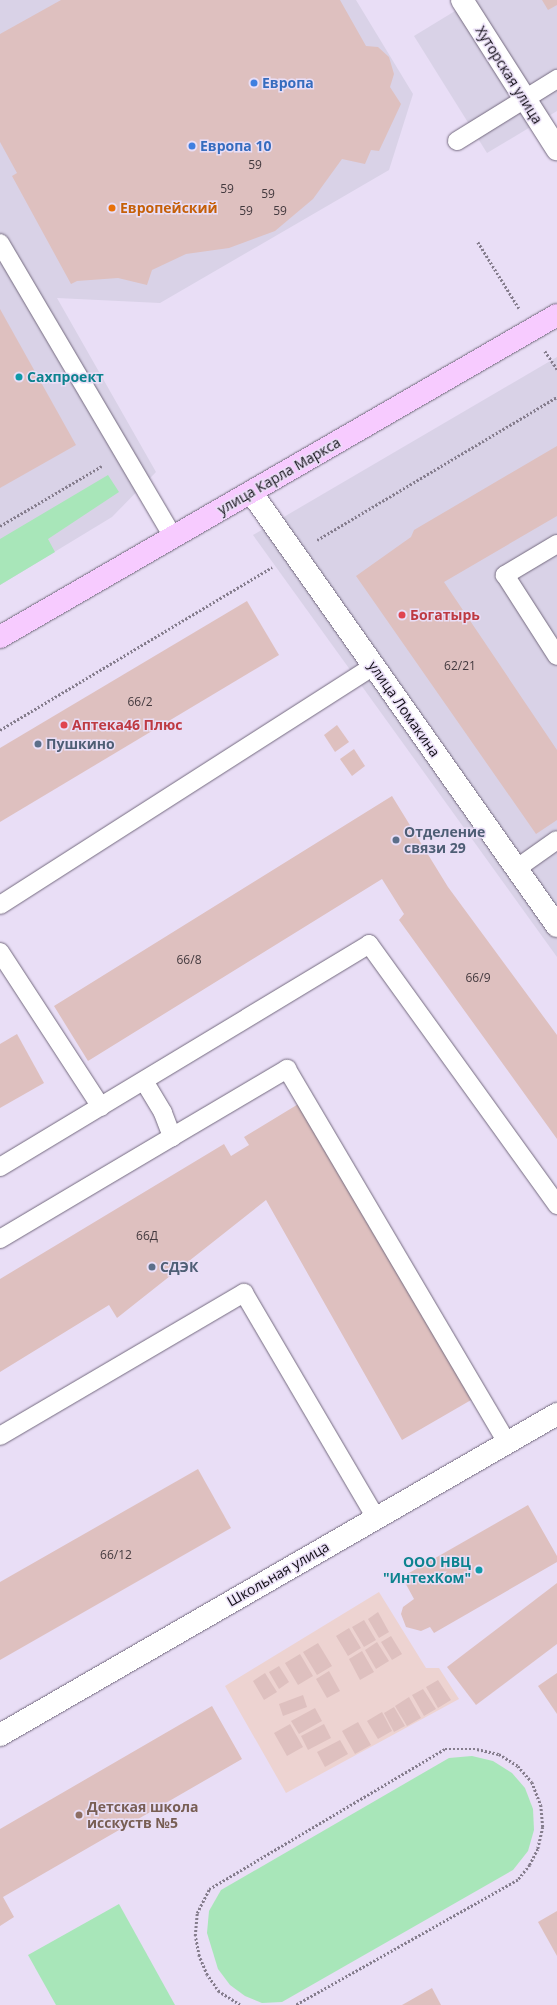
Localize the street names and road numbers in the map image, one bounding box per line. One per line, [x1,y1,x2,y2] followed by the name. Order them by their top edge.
[472,23,546,127] street label: Хуторская улица
[215,434,343,518] street label: улица Карла Маркса
[365,658,443,760] street label: улица Ломакина
[224,1538,332,1610] street label: Школьная улица

